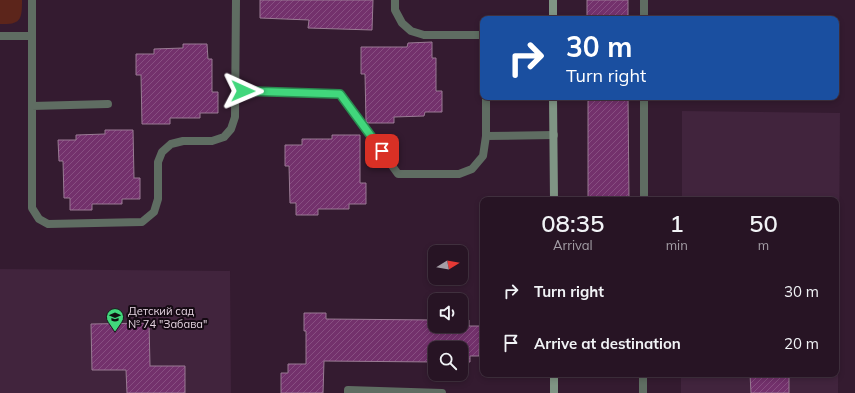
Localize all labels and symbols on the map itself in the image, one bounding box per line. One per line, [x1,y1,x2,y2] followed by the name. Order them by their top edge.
[222,70,264,112] position arrow
[365,134,399,168] pin
[428,245,468,285] north arrow
[128,304,207,331] place label: Детский сад № 74 "Забава"
[105,307,125,332] school or university icon: Детский сад № 74 "Забава"

